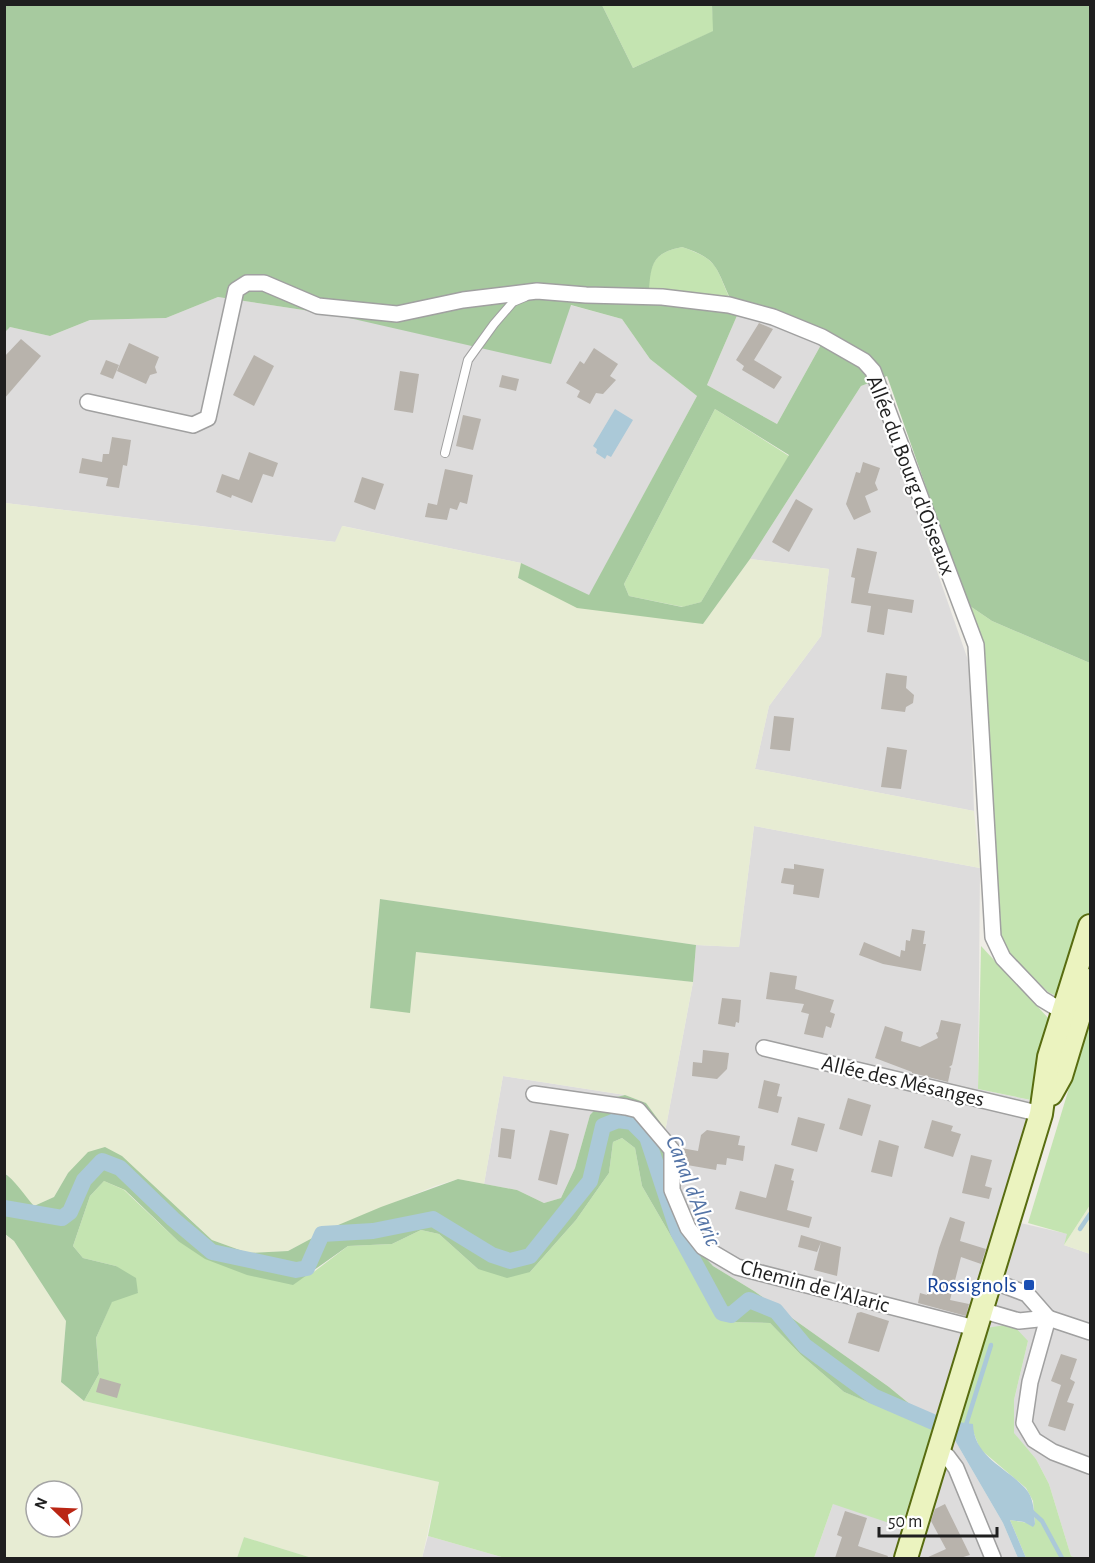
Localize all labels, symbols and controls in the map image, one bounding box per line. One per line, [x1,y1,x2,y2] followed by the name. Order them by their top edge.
[863,372,959,578] street label: Allée du Bourg d'Oiseaux
[820,1052,986,1110] street label: Allée des Mésanges
[661,1132,725,1251] water label: Canal d'Alaric
[738,1256,892,1317] street label: Chemin de l'Alaric
[927,1274,1017,1296] place label: Rossignols
[1022,1278,1036,1292] marker: Rossignols
[24,1479,84,1539] north arrow
[32,1495,51,1512] text: N
[879,1500,998,1538] scale bar
[888,1513,922,1531] text: 50 m

